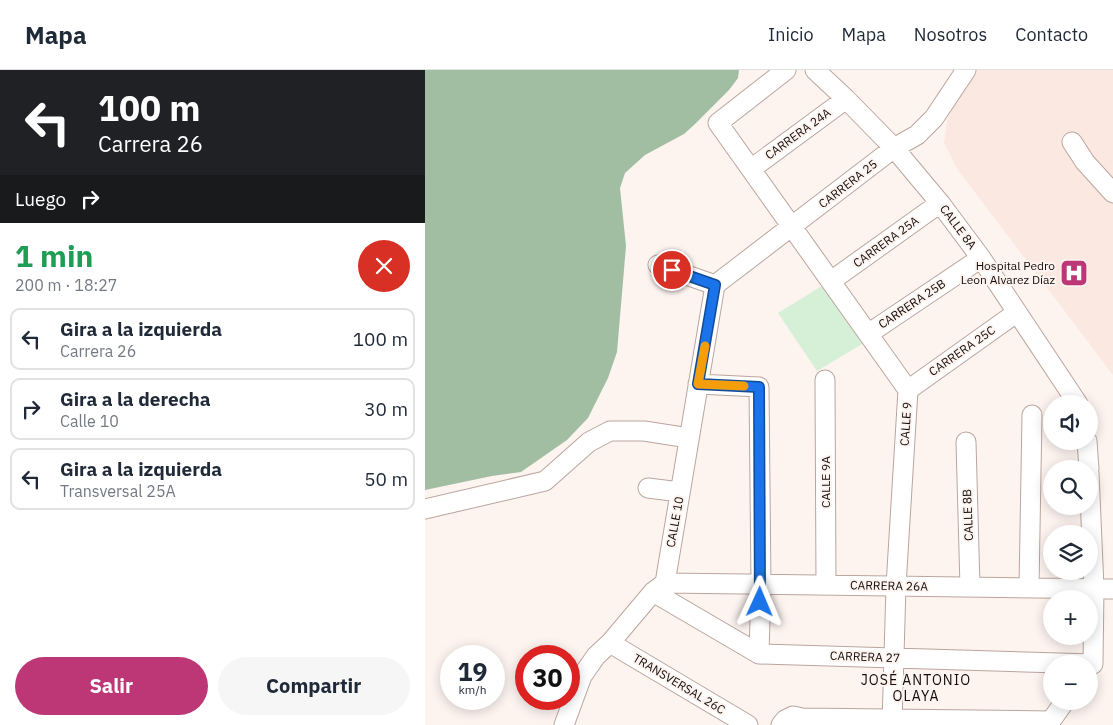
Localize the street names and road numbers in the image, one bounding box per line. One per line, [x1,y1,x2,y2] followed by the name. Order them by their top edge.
[762,104,834,163] street label: CARRERA 24A
[815,156,880,211] street label: CARRERA 25
[937,201,980,252] street label: CALLE 8A
[850,212,922,271] street label: CARRERA 25A
[875,275,948,332] street label: CARRERA 25B
[926,322,998,379] street label: CARRERA 25C
[896,401,915,447] street label: CALLE 9
[818,456,833,508] street label: CALLE 9A
[959,489,976,541] street label: CALLE 8B
[663,495,686,549] street label: CALLE 10
[850,577,928,594] street label: CARRERA 26A
[830,648,900,665] street label: CARRERA 27
[630,650,729,717] street label: TRANSVERSAL 26C

